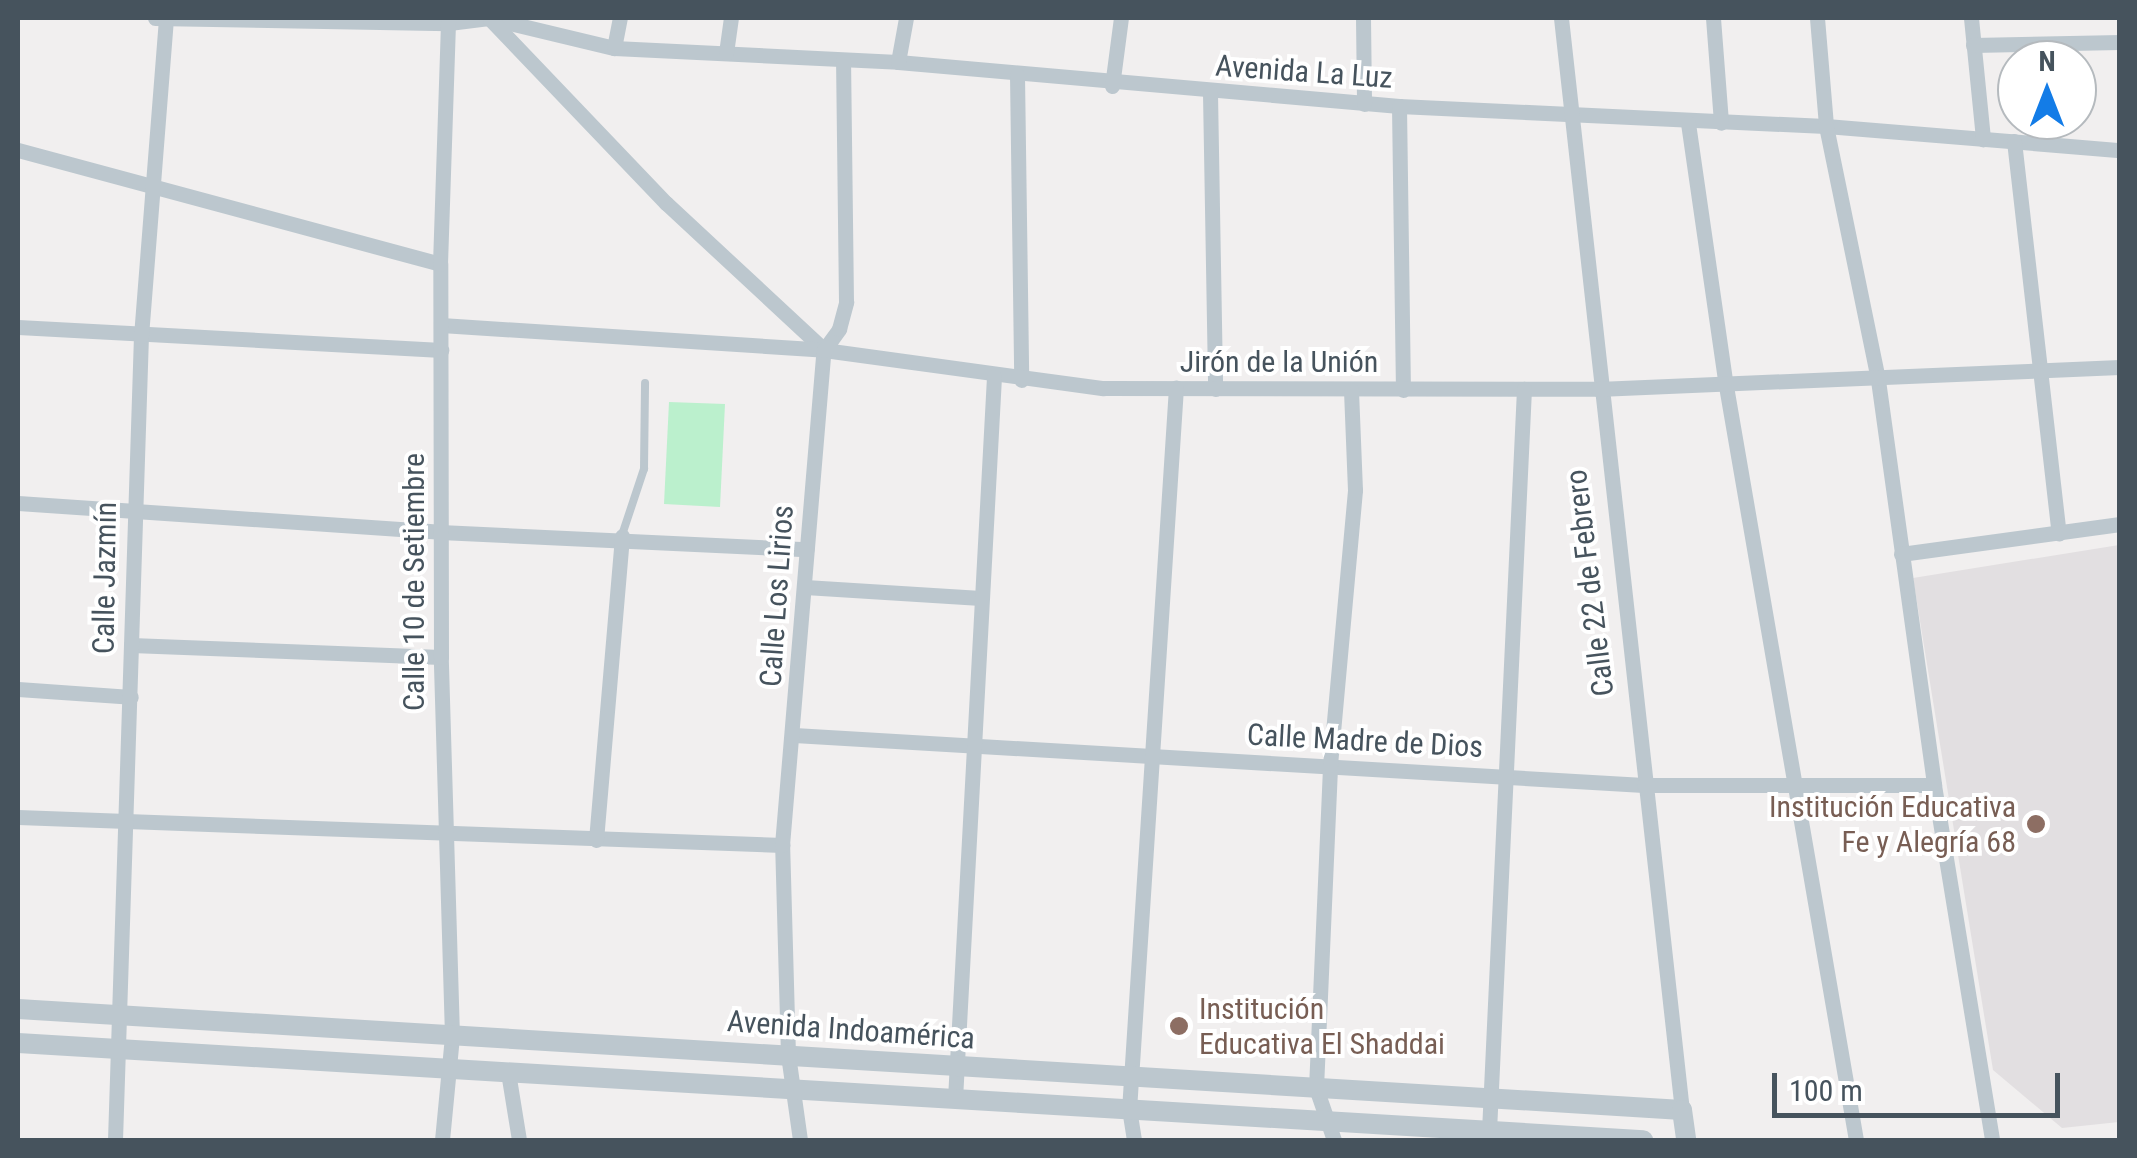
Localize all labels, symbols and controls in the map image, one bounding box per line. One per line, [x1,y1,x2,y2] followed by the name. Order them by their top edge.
[1997,40,2097,140] north arrow
[2038,45,2056,78] text: N
[1214,48,1394,96] street label: Avenida La Luz
[1180,344,1378,380] street label: Jirón de la Unión
[396,453,432,711] street label: Calle 10 de Setiembre
[1558,468,1622,698] street label: Calle 22 de Febrero
[86,502,124,654] street label: Calle Jazmín
[753,504,801,688] street label: Calle Los Lirios
[1246,717,1484,765] street label: Calle Madre de Dios
[1769,789,2016,860] place label: Institución Educativa Fe y Alegría 68
[2025,813,2047,835] marker: Institución Educativa Fe y Alegría 68
[1199,991,1445,1062] place label: Institución Educativa El Shaddai
[726,1003,976,1057] street label: Avenida Indoamérica
[1168,1015,1190,1037] marker: Institución Educativa El Shaddai
[1777,1053,2064,1115] scale bar
[1789,1073,1863,1108] text: 100 m

